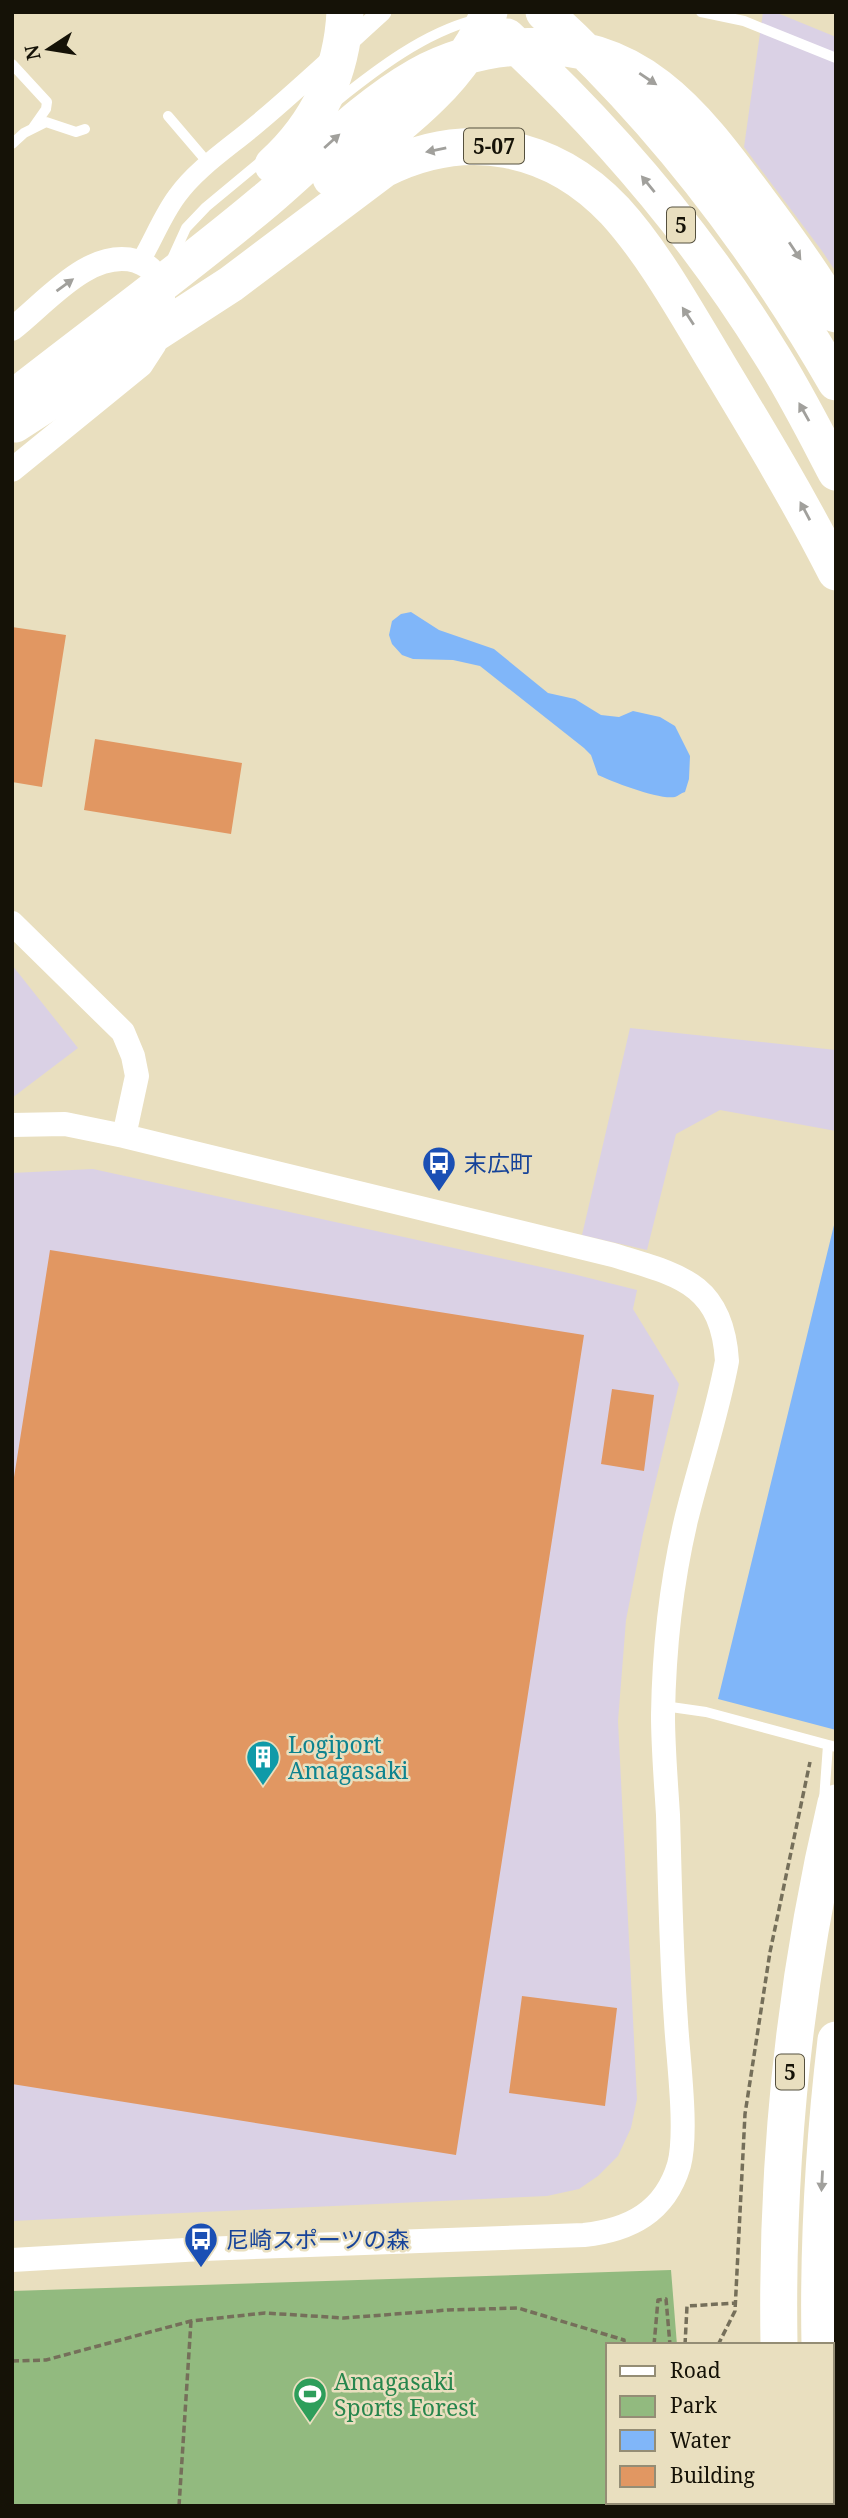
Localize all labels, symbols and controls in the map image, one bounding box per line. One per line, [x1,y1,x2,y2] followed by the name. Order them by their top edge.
[14,14,84,84] north arrow
[18,42,47,63] text: N
[638,72,658,85] one-way arrow
[464,128,524,164] road number: 5-07
[323,133,341,149] one-way arrow
[425,145,447,156] one-way arrow
[641,176,656,193] one-way arrow
[667,208,695,243] road number: 5
[788,241,801,261] one-way arrow
[56,278,74,292] one-way arrow
[681,306,694,326] one-way arrow
[798,402,810,422] one-way arrow
[799,501,810,521] one-way arrow
[420,1144,458,1193] bus stop icon: 末広町
[464,1147,533,1179] place label: 末広町
[288,1728,409,1786] place label: Logiport Amagasaki
[244,1738,282,1787] building icon: Logiport Amagasaki
[776,2054,804,2090] road number: 5
[817,2171,828,2193] one-way arrow
[182,2220,220,2269] bus stop icon: 尼崎スポーツの森
[226,2223,410,2255] place label: 尼崎スポーツの森
[606,2343,834,2504] legend
[670,2356,721,2384] text: Road
[334,2365,477,2423] place label: Amagasaki Sports Forest
[291,2375,329,2424] sports icon: Amagasaki Sports Forest
[670,2391,717,2419] text: Park
[670,2426,731,2454] text: Water
[670,2461,755,2489] text: Building

